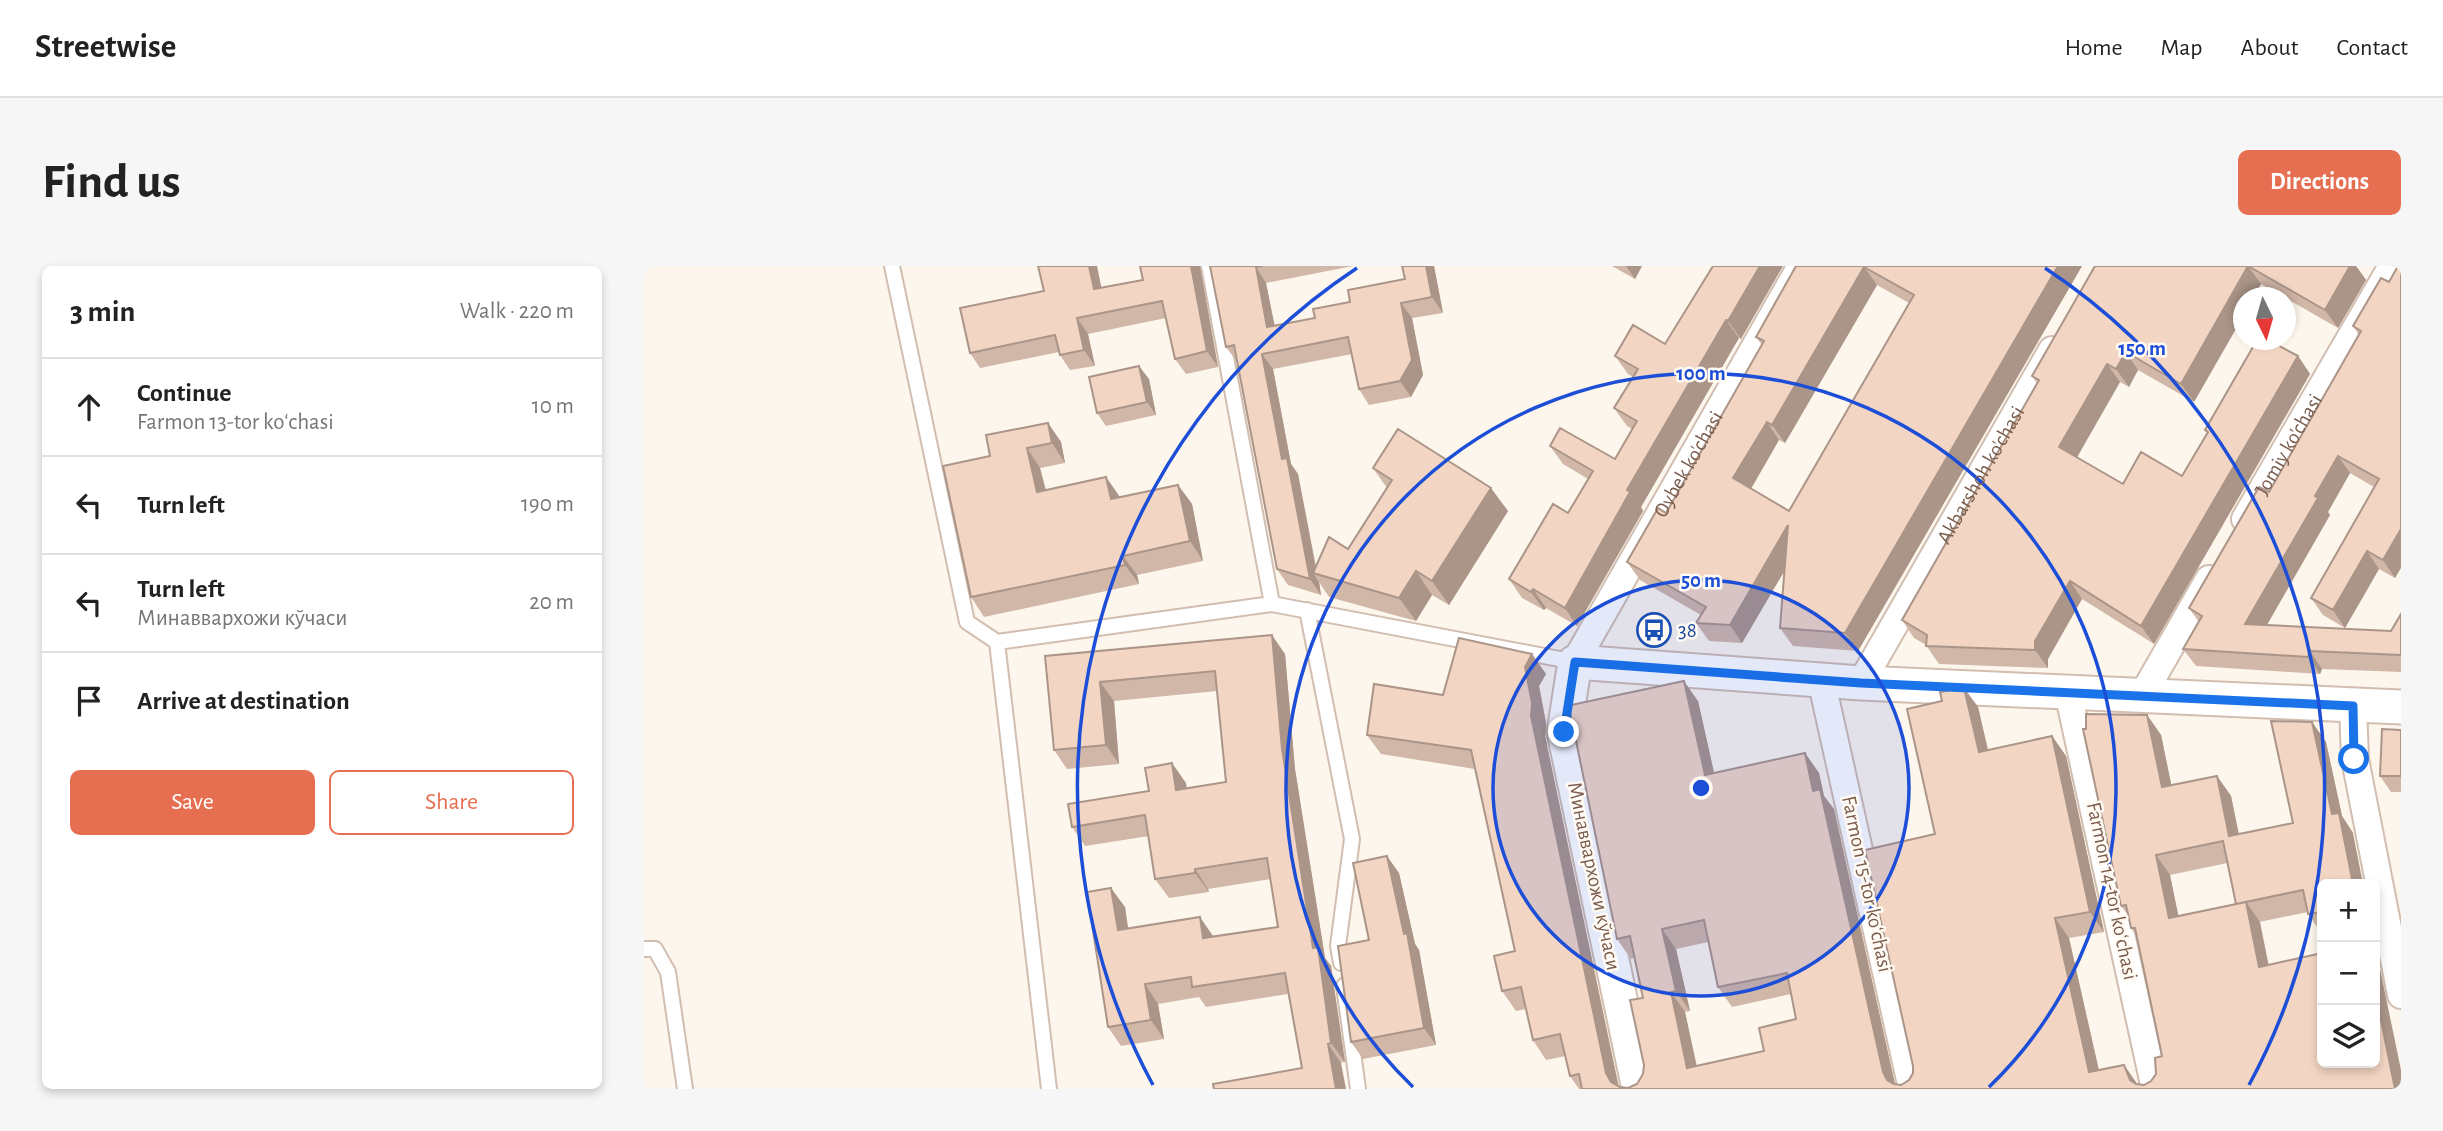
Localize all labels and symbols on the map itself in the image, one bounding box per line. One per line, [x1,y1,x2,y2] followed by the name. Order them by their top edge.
[2233,287,2296,350] north arrow
[2118,338,2166,359] text: 150 m
[1676,363,1726,384] text: 100 m
[2251,390,2326,499] street label: Jomiy ko'chasi
[1933,402,2028,547] street label: Akbarshoh ko'chasi
[1650,407,1727,521] street label: Oybek ko'chasi
[1681,570,1721,591] text: 50 m
[1635,611,1673,649] bus stop icon: 38
[1678,620,1697,641] place label: 38
[1548,716,1579,747] route end
[2338,743,2369,774] route start
[1689,776,1713,800] centre of rings
[1564,780,1624,972] street label: Минаввархожи кўчаси
[1838,794,1896,974] street label: Farmon 15-tor koʻchasi
[2083,800,2141,982] street label: Farmon 14-tor koʻchasi

